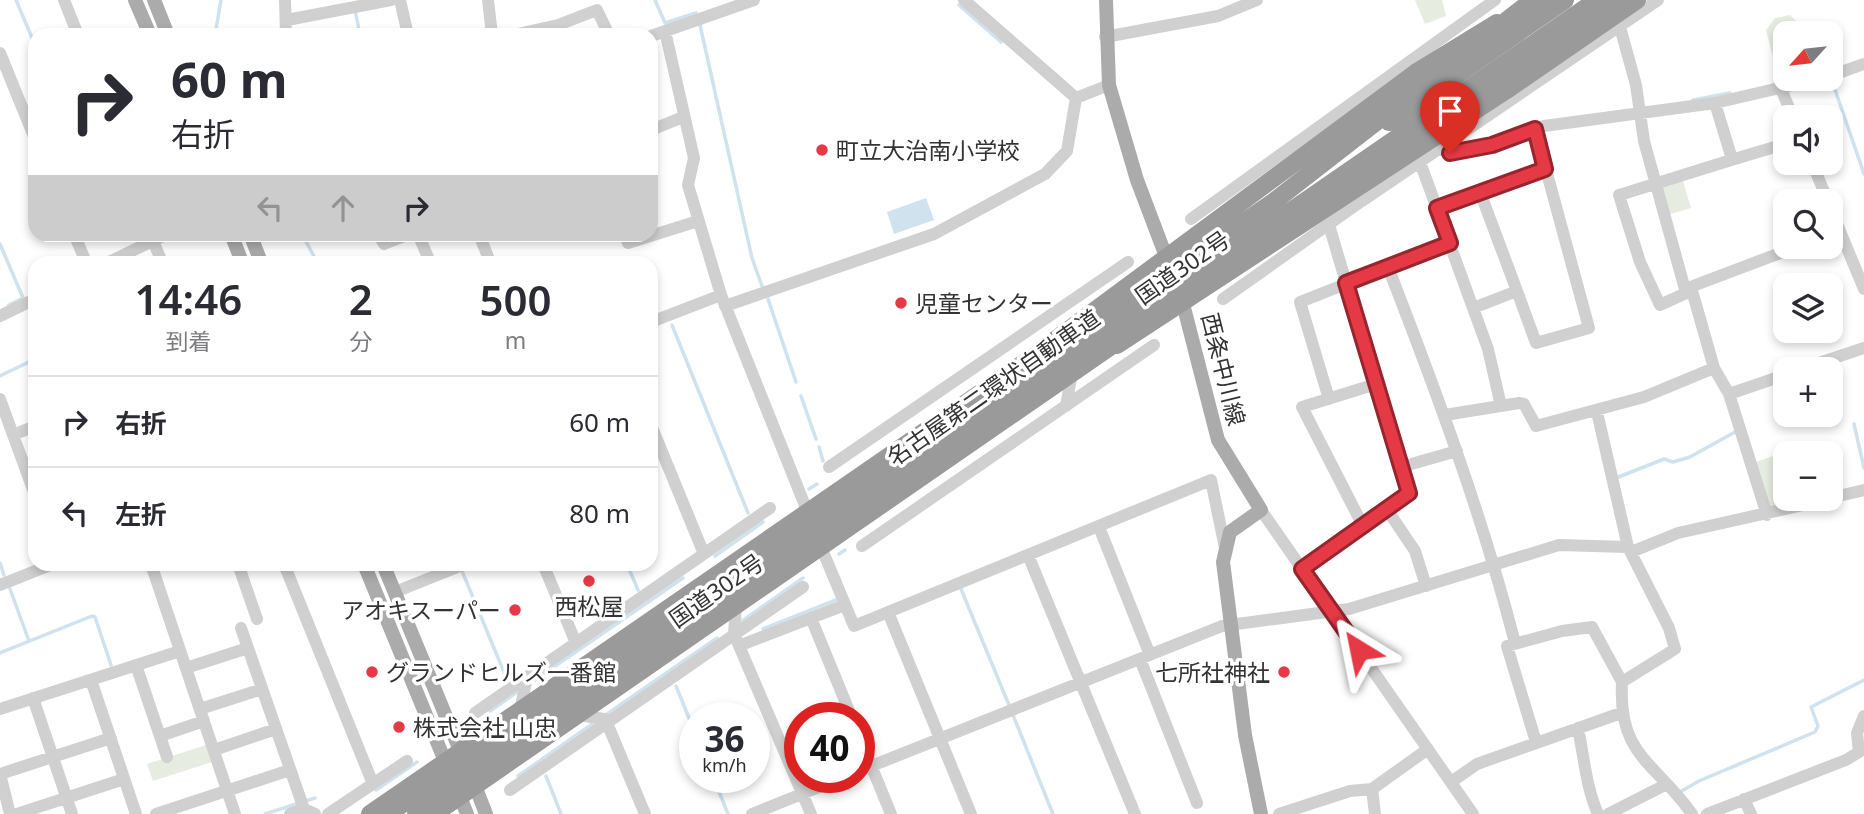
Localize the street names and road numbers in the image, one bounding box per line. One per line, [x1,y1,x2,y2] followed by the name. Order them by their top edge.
[1128,223,1236,311] street label: 国道302号
[880,301,1106,473] street label: 名古屋第二環状自動車道
[1195,309,1253,429] street label: 西条中川線
[662,546,770,634] street label: 国道302号

